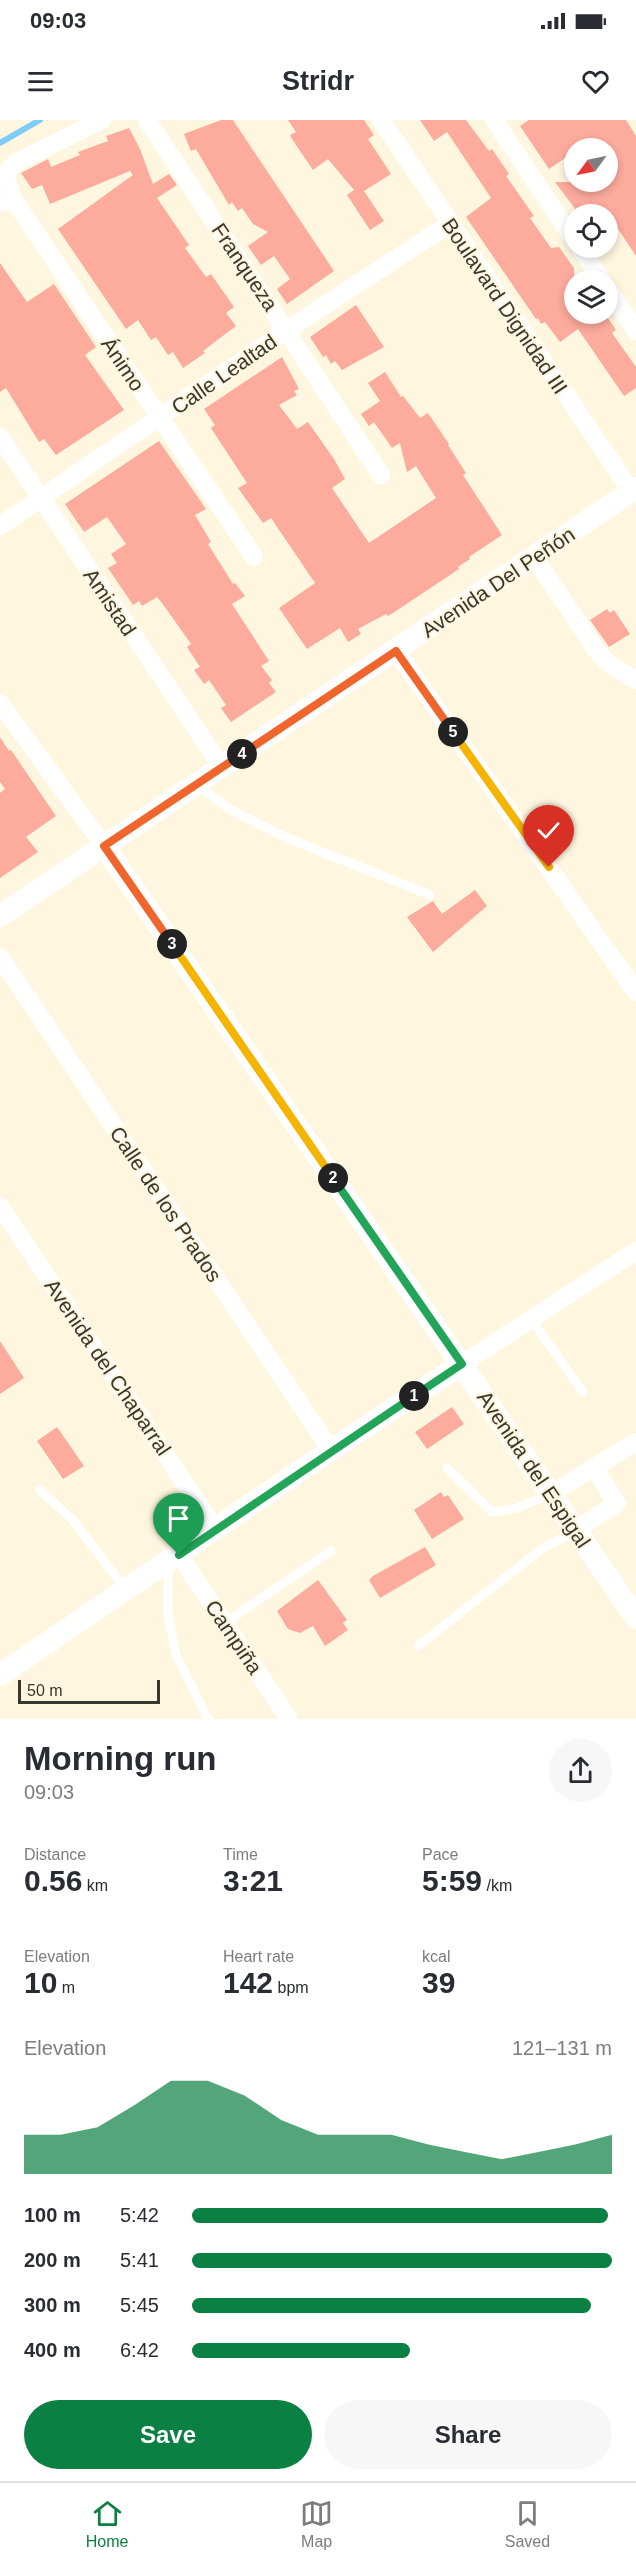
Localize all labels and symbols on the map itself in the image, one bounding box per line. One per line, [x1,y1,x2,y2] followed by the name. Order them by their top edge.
[564,138,618,192] north arrow
[438,214,572,398] street label: Boulavard Dignidad III
[207,219,283,315] street label: Franqueza
[167,329,281,419] street label: Calle Lealtad
[97,333,149,395] street label: Ánimo
[417,522,579,642] street label: Avenida Del Peñón
[79,564,141,640] street label: Amistad
[438,717,468,747] pin: 5
[227,739,257,769] pin: 4
[523,805,574,867] pin
[157,929,187,959] pin: 3
[106,1122,226,1286] street label: Calle de los Prados
[318,1163,348,1193] pin: 2
[40,1275,176,1459] street label: Avenida del Chaparral
[399,1381,429,1411] pin: 1
[473,1386,595,1552] street label: Avenida del Espigal
[153,1493,204,1555] pin
[201,1596,267,1679] street label: Campiña
[18,1677,160,1704] scale bar

